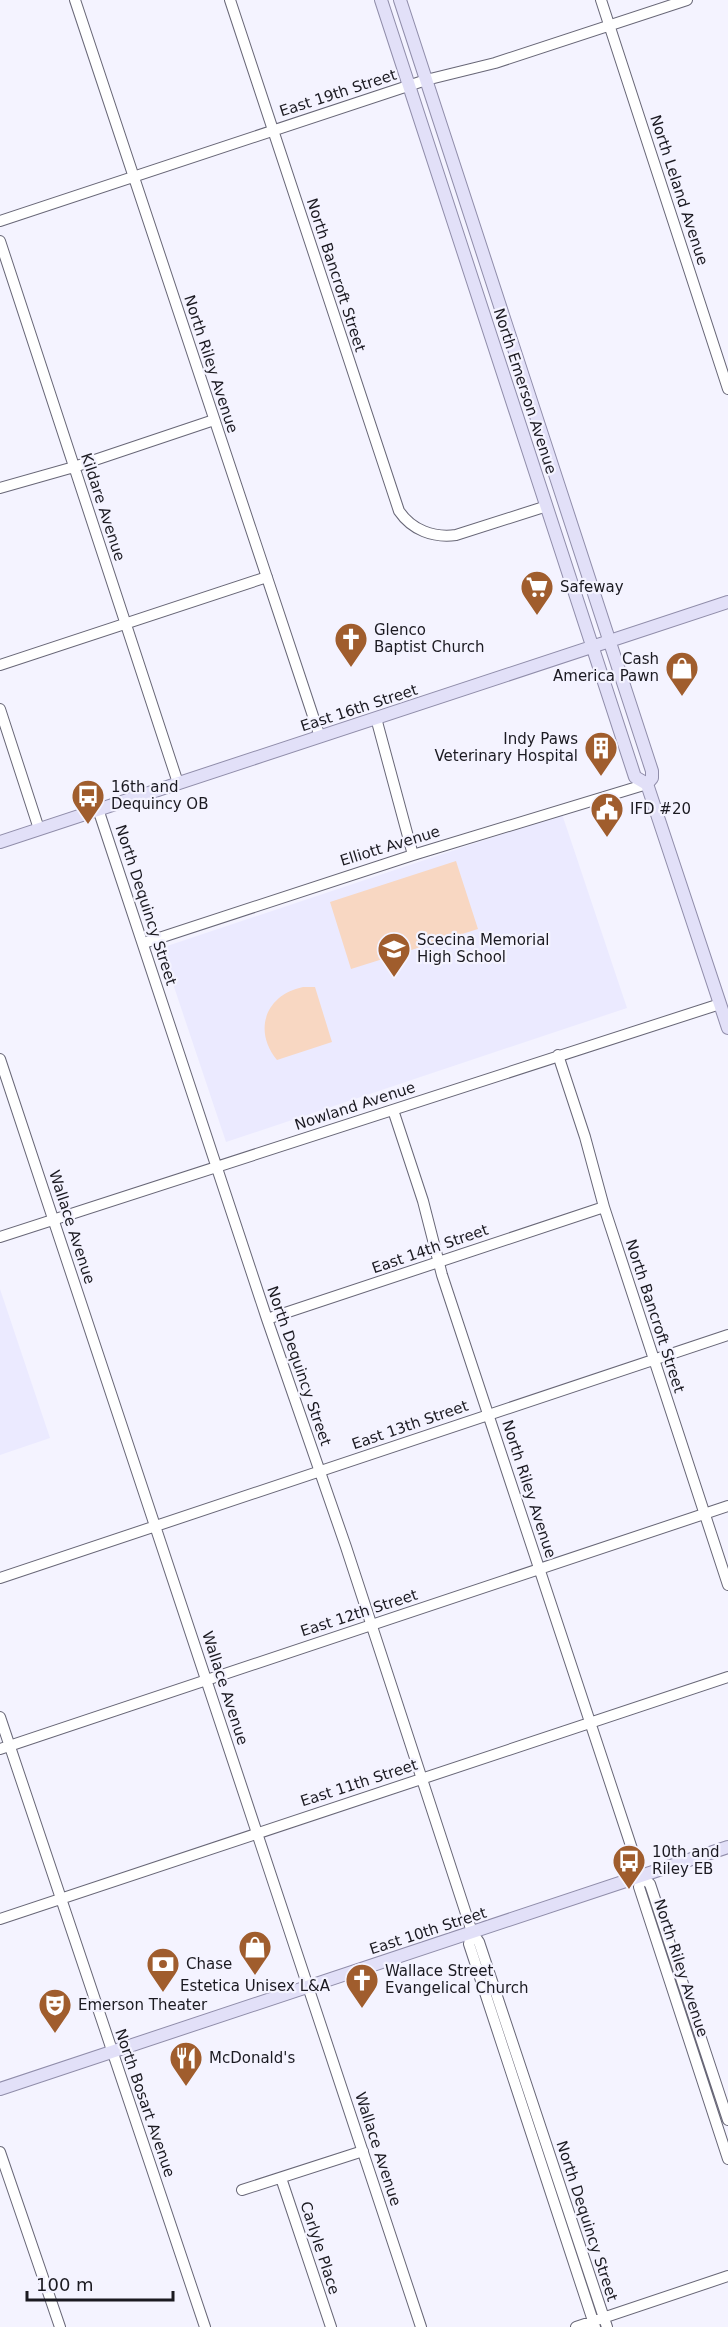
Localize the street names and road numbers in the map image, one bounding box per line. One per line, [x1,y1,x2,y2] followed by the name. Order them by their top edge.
[277,66,399,120] street label: East 19th Street
[646,113,712,267] street label: North Leland Avenue
[303,196,369,354] street label: North Bancroft Street
[180,293,242,435] street label: North Riley Avenue
[490,306,560,476] street label: North Emerson Avenue
[77,451,129,563] street label: Kildare Avenue
[298,681,420,735] street label: East 16th Street
[112,822,181,988] street label: North Dequincy Street
[338,822,442,870] street label: Elliott Avenue
[293,1078,417,1134] street label: Nowland Avenue
[45,1168,99,1286] street label: Wallace Avenue
[369,1221,491,1277] street label: East 14th Street
[622,1237,688,1395] street label: North Bancroft Street
[263,1284,335,1448] street label: North Dequincy Street
[349,1397,471,1453] street label: East 13th Street
[498,1418,560,1560] street label: North Riley Avenue
[298,1586,420,1640] street label: East 12th Street
[198,1629,252,1747] street label: Wallace Avenue
[298,1756,420,1810] street label: East 11th Street
[650,1897,712,2039] street label: North Riley Avenue
[367,1904,489,1958] street label: East 10th Street
[111,2026,179,2180] street label: North Bosart Avenue
[351,2090,405,2208] street label: Wallace Avenue
[553,2138,622,2304] street label: North Dequincy Street
[296,2199,344,2297] street label: Carlyle Place

